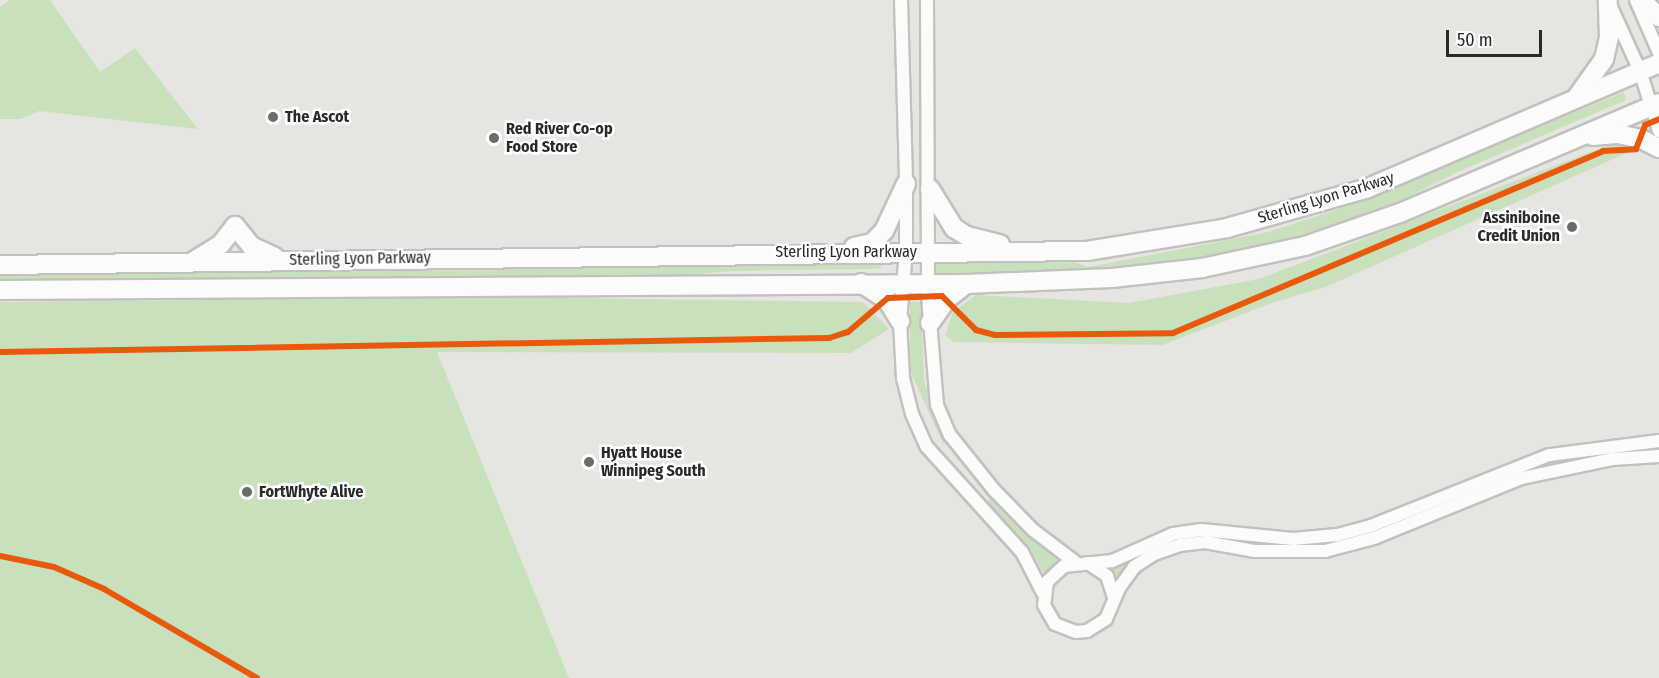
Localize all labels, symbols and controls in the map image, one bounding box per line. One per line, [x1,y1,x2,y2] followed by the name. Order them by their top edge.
[1449,18,1545,56] scale bar
[1457,29,1493,51] text: 50 m
[285,107,349,127] place label: The Ascot
[266,110,280,124] marker: The Ascot
[506,119,613,157] place label: Red River Co-op Food Store
[487,131,501,145] marker: Red River Co-op Food Store
[1256,168,1396,228] street label: Sterling Lyon Parkway
[1478,208,1560,246] place label: Assiniboine Credit Union
[1565,220,1579,234] marker: Assiniboine Credit Union
[775,242,917,262] street label: Sterling Lyon Parkway
[289,248,431,270] street label: Sterling Lyon Parkway
[601,443,706,481] place label: Hyatt House Winnipeg South
[582,455,596,469] marker: Hyatt House Winnipeg South
[259,482,363,502] place label: FortWhyte Alive
[240,485,254,499] marker: FortWhyte Alive

